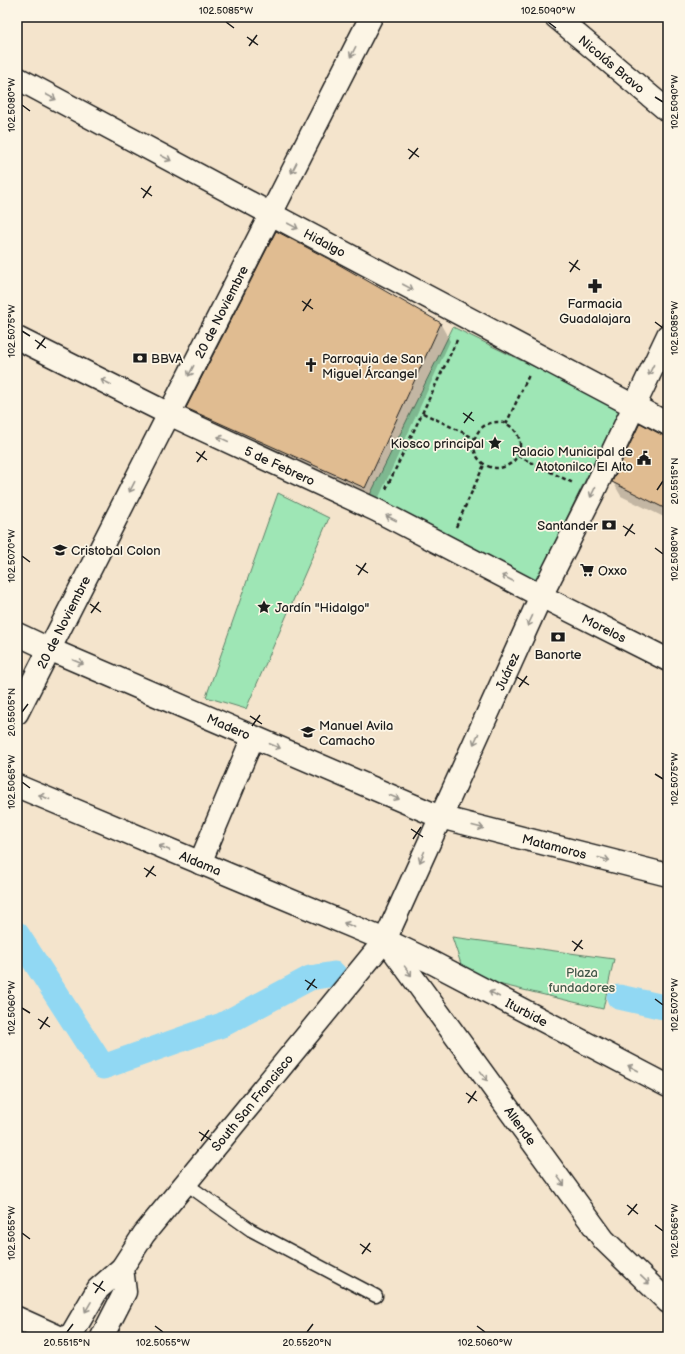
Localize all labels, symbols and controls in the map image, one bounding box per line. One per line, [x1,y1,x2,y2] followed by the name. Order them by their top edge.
[199,5,253,17] text: 102.5085°W
[521,5,575,17] text: 102.5090°W
[575,32,648,97] street label: Nicolás Bravo
[349,46,356,58] one-way arrow
[669,75,681,129] text: 102.5090°W
[6,78,18,132] text: 102.5080°W
[45,93,57,101] one-way arrow
[160,155,172,162] one-way arrow
[290,161,298,173] one-way arrow
[287,223,299,230] one-way arrow
[301,226,348,261] street label: Hidalgo
[192,263,252,361] street label: 20 de Noviembre
[587,278,603,294] pharmacy icon: Farmacia Guadalajara
[402,283,414,291] one-way arrow
[559,296,631,327] place label: Farmacia Guadalajara
[669,301,681,355] text: 102.5085°W
[6,304,18,358] text: 102.5075°W
[132,350,148,366] bank icon: BBVA
[151,351,183,367] place label: BBVA
[322,351,423,382] place label: Parroquia de San Miguel Árcangel
[303,357,319,373] church icon: Parroquia de San Miguel Árcangel
[647,364,654,376] one-way arrow
[187,365,194,377] one-way arrow
[100,378,112,385] one-way arrow
[217,435,229,442] one-way arrow
[487,435,503,451] place icon: Kiosco principal
[391,436,484,452] place label: Kiosco principal
[241,443,317,490] street label: 5 de Febrero
[512,444,633,475] place label: Palacio Municipal de Atotonilco El Alto
[636,450,652,466] public building icon: Palacio Municipal de Atotonilco El Alto
[669,458,681,504] text: 20.5515°N
[128,481,135,493] one-way arrow
[589,485,596,497] one-way arrow
[386,514,398,521] one-way arrow
[601,517,617,533] bank icon: Santander
[537,518,598,534] place label: Santander
[669,527,681,581] text: 102.5080°W
[6,529,18,583] text: 102.5070°W
[52,542,68,558] school or university icon: Cristobal Colon
[71,543,161,559] place label: Cristobal Colon
[579,562,595,578] supermarket icon: Oxxo
[598,563,627,579] place label: Oxxo
[34,573,95,672] street label: 20 de Noviembre
[501,574,513,581] one-way arrow
[256,599,272,615] place icon: Jardín "Hidalgo"
[275,600,369,616] place label: Jardín "Hidalgo"
[579,611,629,647] street label: Morelos
[526,614,533,626] one-way arrow
[550,629,566,645] bank icon: Banorte
[534,647,582,663] place label: Banorte
[492,650,524,693] street label: Juárez
[72,659,84,666] one-way arrow
[6,688,18,736] text: 20.5505°N
[204,711,252,744] street label: Madero
[319,718,393,749] place label: Manuel Avila Camacho
[300,724,316,740] school or university icon: Manuel Avila Camacho
[472,733,479,745] one-way arrow
[268,743,280,750] one-way arrow
[669,752,681,806] text: 102.5075°W
[6,755,18,809] text: 102.5065°W
[39,793,51,801] one-way arrow
[388,794,400,802] one-way arrow
[471,823,484,831] one-way arrow
[520,831,589,863] street label: Matamoros
[159,843,171,851] one-way arrow
[177,848,223,880] street label: Aldama
[418,851,425,863] one-way arrow
[597,855,610,863] one-way arrow
[343,920,355,928] one-way arrow
[549,965,616,996] park label: Plaza fundadores
[404,966,412,977] one-way arrow
[669,978,681,1032] text: 102.5070°W
[6,981,18,1035] text: 102.5060°W
[488,990,500,998] one-way arrow
[502,995,550,1031] street label: Iturbide
[208,1051,297,1155] street label: South San Francisco
[628,1064,640,1071] one-way arrow
[480,1071,489,1082] one-way arrow
[500,1104,539,1149] street label: Allende
[557,1175,565,1186] one-way arrow
[669,1204,681,1258] text: 102.5065°W
[6,1206,18,1260] text: 102.5055°W
[640,1275,650,1285] one-way arrow
[83,1301,91,1313] one-way arrow
[44,1337,90,1349] text: 20.5515°N
[136,1337,190,1349] text: 102.5055°W
[282,1337,332,1349] text: 20.5520°N
[458,1337,512,1349] text: 102.5060°W

